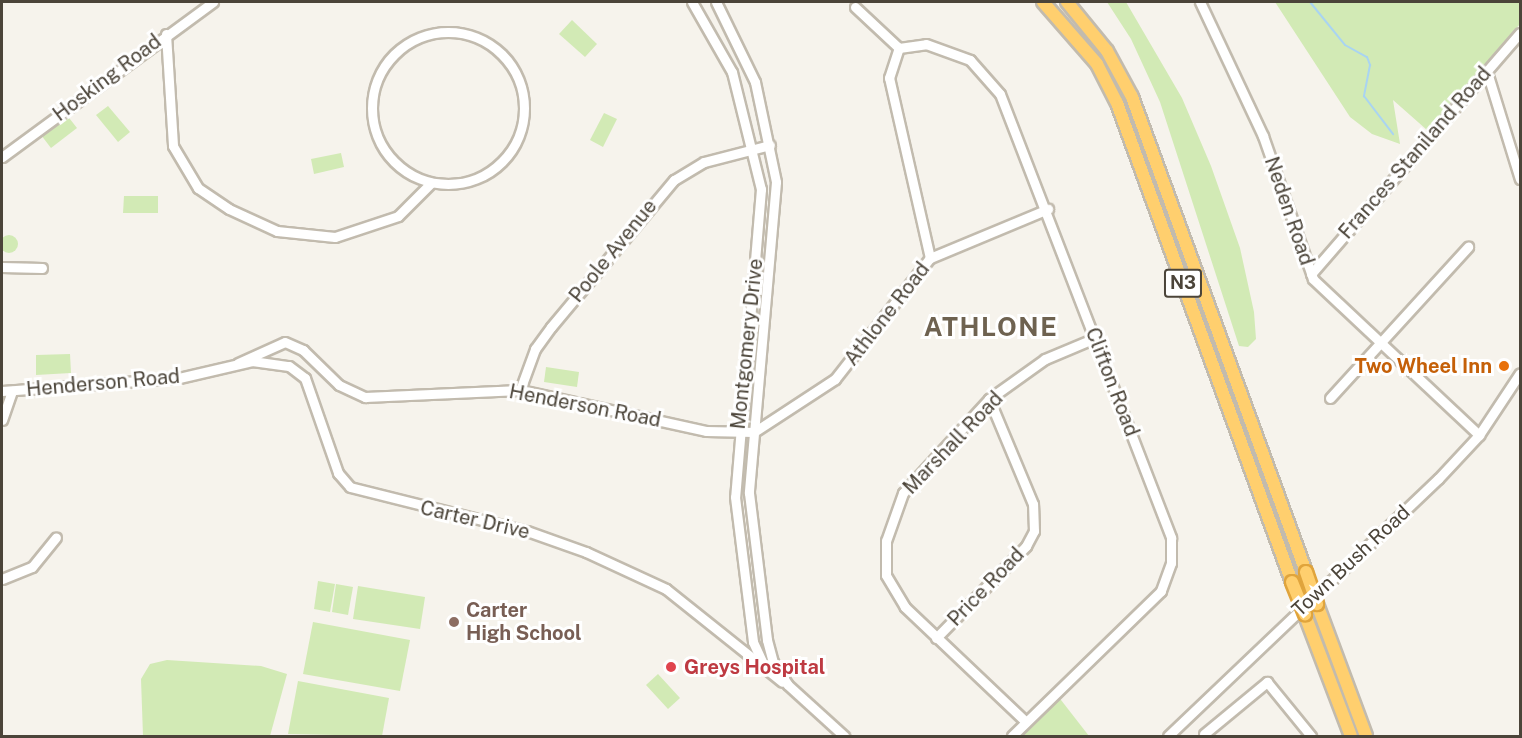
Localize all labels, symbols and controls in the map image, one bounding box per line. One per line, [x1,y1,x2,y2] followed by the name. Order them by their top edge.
[48,30,166,126] street label: Hosking Road
[1334,62,1496,244] street label: Frances Staniland Road
[1259,154,1319,268] street label: Neden Road
[564,195,662,307] street label: Poole Avenue
[726,257,768,431] street label: Montgomery Drive
[839,258,935,370] street label: Athlone Road
[1164,268,1202,298] road number: N3
[924,311,1058,343] district label: ATHLONE
[1080,324,1144,440] street label: Clifton Road
[1354,354,1492,378] place label: Two Wheel Inn
[1497,359,1511,373] marker: Two Wheel Inn
[25,364,181,402] street label: Henderson Road
[507,380,663,432] street label: Henderson Road
[898,387,1008,499] street label: Marshall Road
[418,496,532,544] street label: Carter Drive
[1287,500,1415,622] street label: Town Bush Road
[943,543,1029,631] street label: Price Road
[466,598,582,645] place label: Carter High School
[447,615,461,629] marker: Carter High School
[684,655,825,679] place label: Greys Hospital
[662,658,680,676] marker: Greys Hospital

